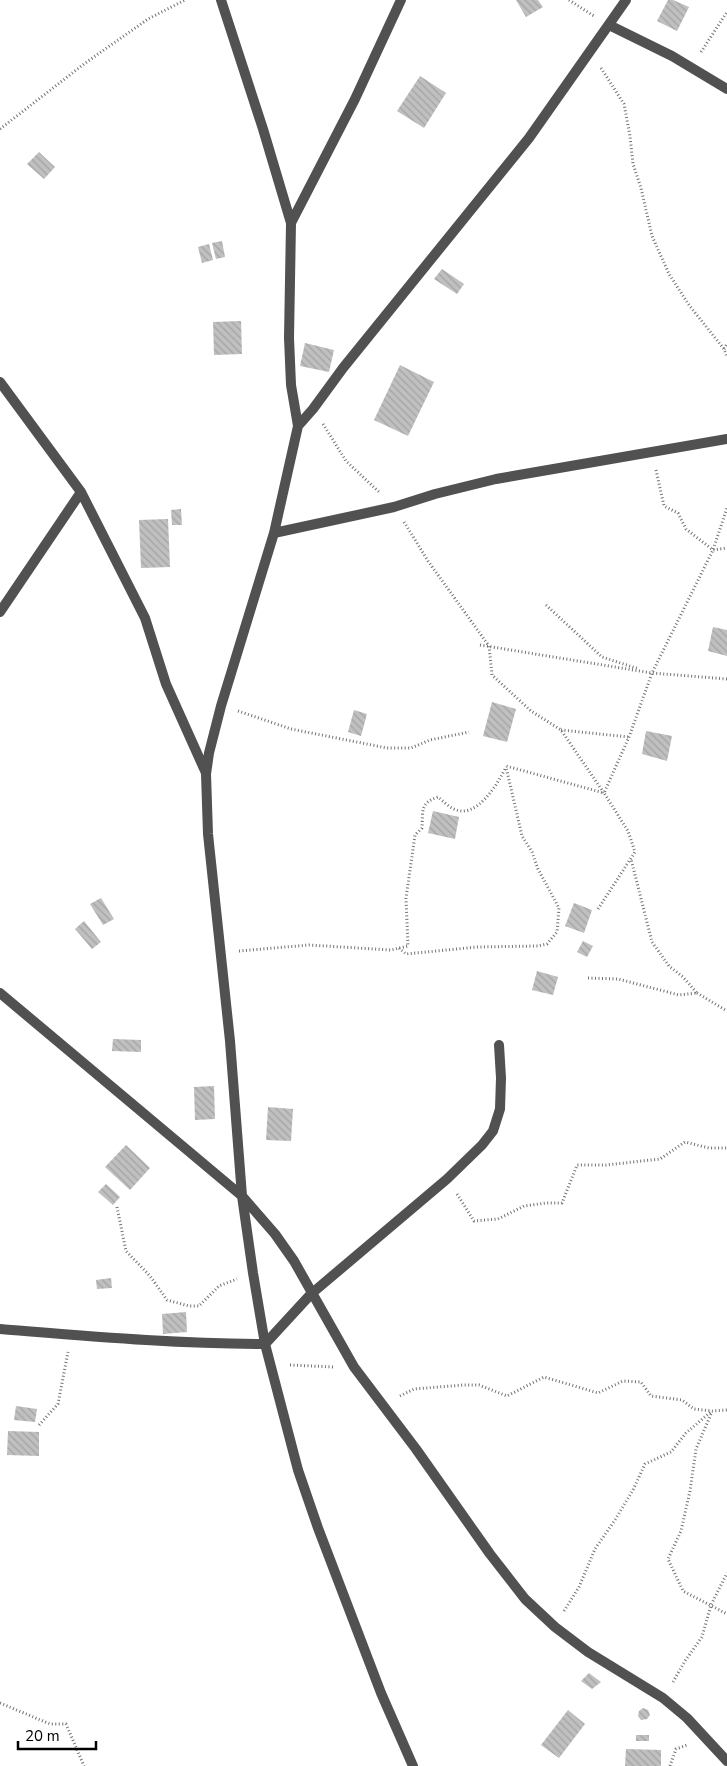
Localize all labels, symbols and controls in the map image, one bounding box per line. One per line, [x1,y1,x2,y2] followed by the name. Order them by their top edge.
[18,1718,95,1750] scale bar
[25,1726,60,1746] text: 20 m

